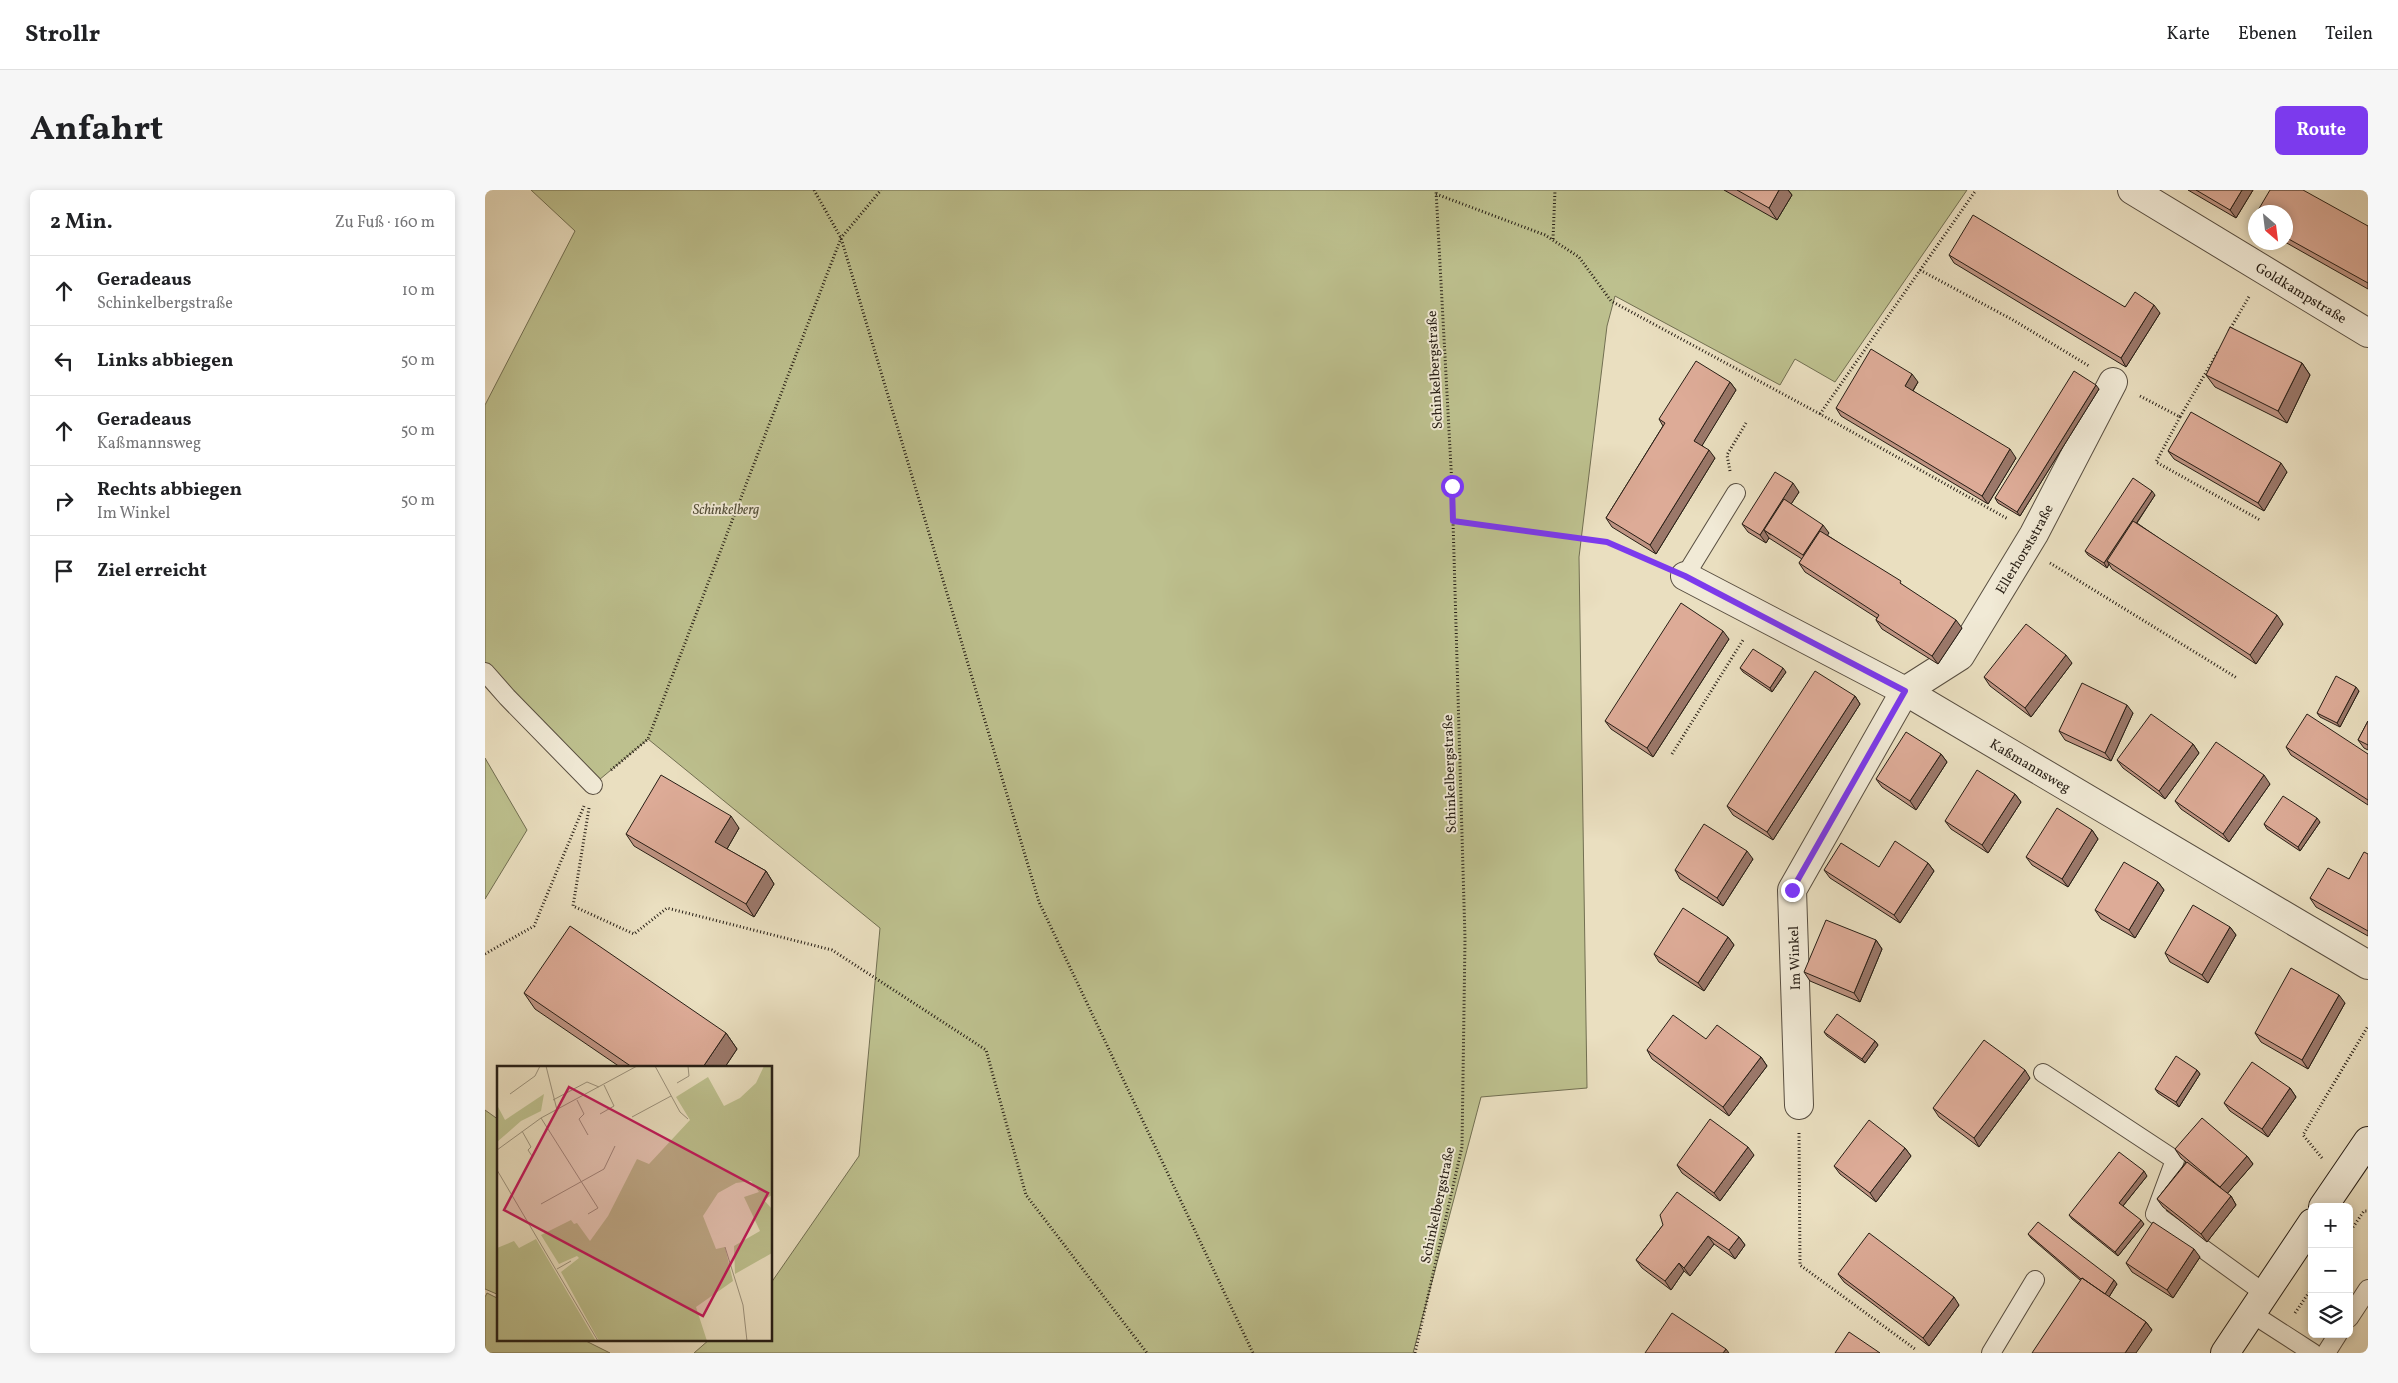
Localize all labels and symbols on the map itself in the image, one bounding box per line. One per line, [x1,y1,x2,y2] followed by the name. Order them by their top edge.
[2248,205,2293,250] north arrow
[2251,259,2350,329] street label: Goldkampstraße
[1423,310,1448,430] street label: Schinkelbergstraße
[1441,475,1464,498] route start
[693,501,759,520] park label: Schinkelberg
[1992,501,2059,598] street label: Ellerhorststraße
[1439,714,1462,834] street label: Schinkelbergstraße
[1986,735,2074,798] street label: Kaßmannsweg
[1781,879,1804,902] route end
[1785,926,1806,990] street label: Im Winkel
[497,1066,773,1340] inset map
[1417,1145,1460,1265] street label: Schinkelbergstraße

